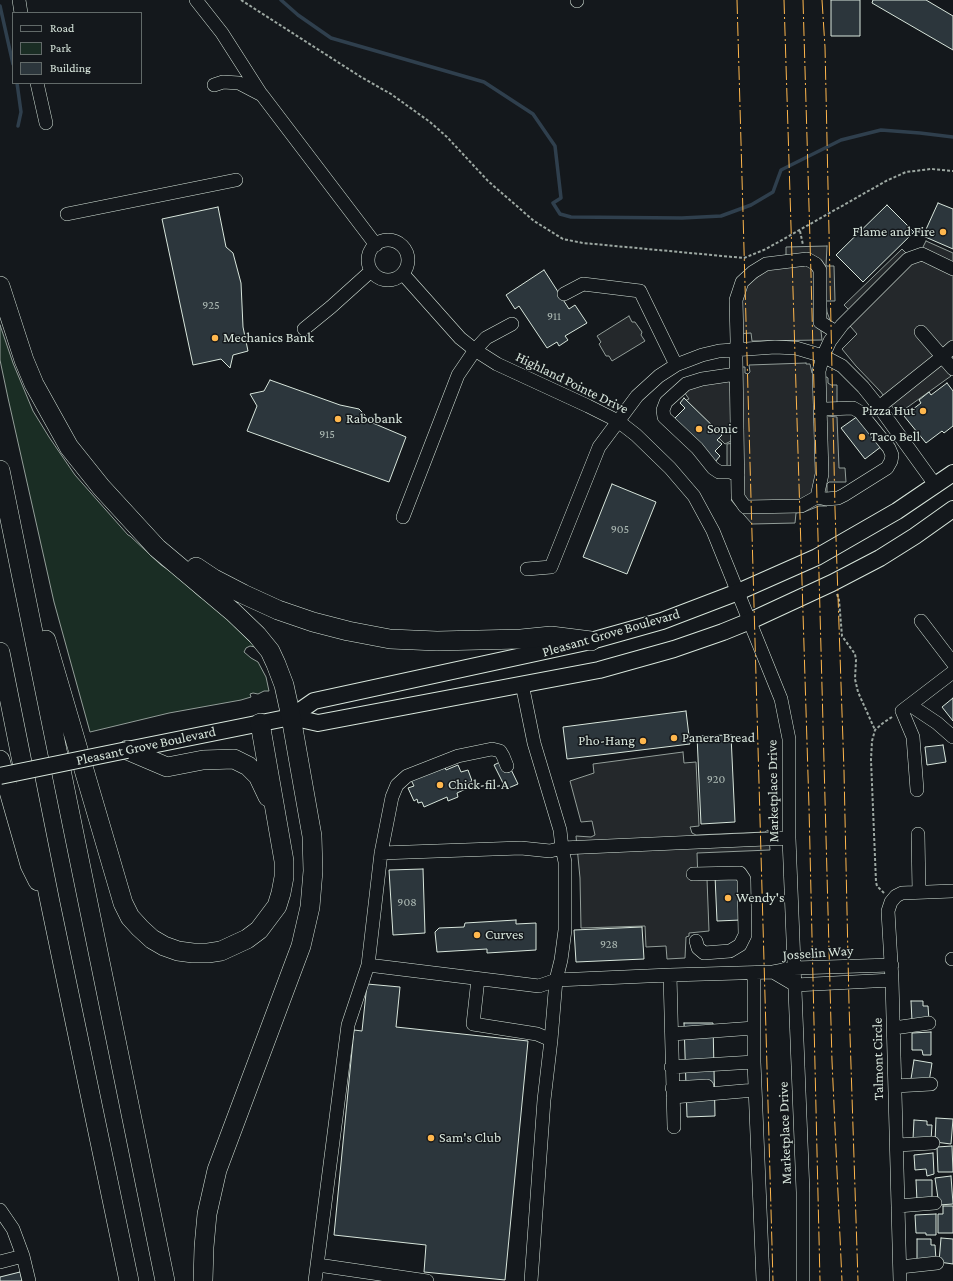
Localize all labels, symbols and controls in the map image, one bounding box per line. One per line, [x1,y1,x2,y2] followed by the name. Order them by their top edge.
[12,12,142,84] legend
[50,21,74,35] text: Road
[50,41,71,55] text: Park
[50,61,91,75] text: Building
[853,224,935,240] place label: Flame and Fire
[938,227,948,237] marker: Flame and Fire
[202,298,220,312] house number: 925
[547,309,561,323] house number: 911
[223,330,314,346] place label: Mechanics Bank
[210,333,220,343] marker: Mechanics Bank
[513,348,631,418] street label: Highland Pointe Drive
[862,403,915,419] place label: Pizza Hut
[918,406,928,416] marker: Pizza Hut
[346,411,402,427] place label: Rabobank
[333,414,343,424] marker: Rabobank
[707,421,737,437] place label: Sonic
[694,424,704,434] marker: Sonic
[319,427,335,441] house number: 915
[870,429,920,445] place label: Taco Bell
[857,432,867,442] marker: Taco Bell
[611,522,629,536] house number: 905
[540,605,682,661] street label: Pleasant Grove Boulevard
[75,723,217,769] street label: Pleasant Grove Boulevard
[682,730,755,746] place label: Panera Bread
[578,733,635,749] place label: Pho-Hang
[669,733,679,743] marker: Panera Bread
[638,736,648,746] marker: Pho-Hang
[764,739,782,843] street label: Marketplace Drive
[707,772,725,786] house number: 920
[448,777,509,793] place label: Chick-fil-A
[435,780,445,790] marker: Chick-fil-A
[736,890,784,906] place label: Wendy's
[723,893,733,903] marker: Wendy's
[397,895,417,909] house number: 908
[485,927,524,943] place label: Curves
[472,930,482,940] marker: Curves
[600,937,618,951] house number: 928
[782,942,854,964] street label: Josselin Way
[869,1018,887,1100] street label: Talmont Circle
[775,1081,795,1185] street label: Marketplace Drive
[439,1130,501,1146] place label: Sam's Club
[426,1133,436,1143] marker: Sam's Club

